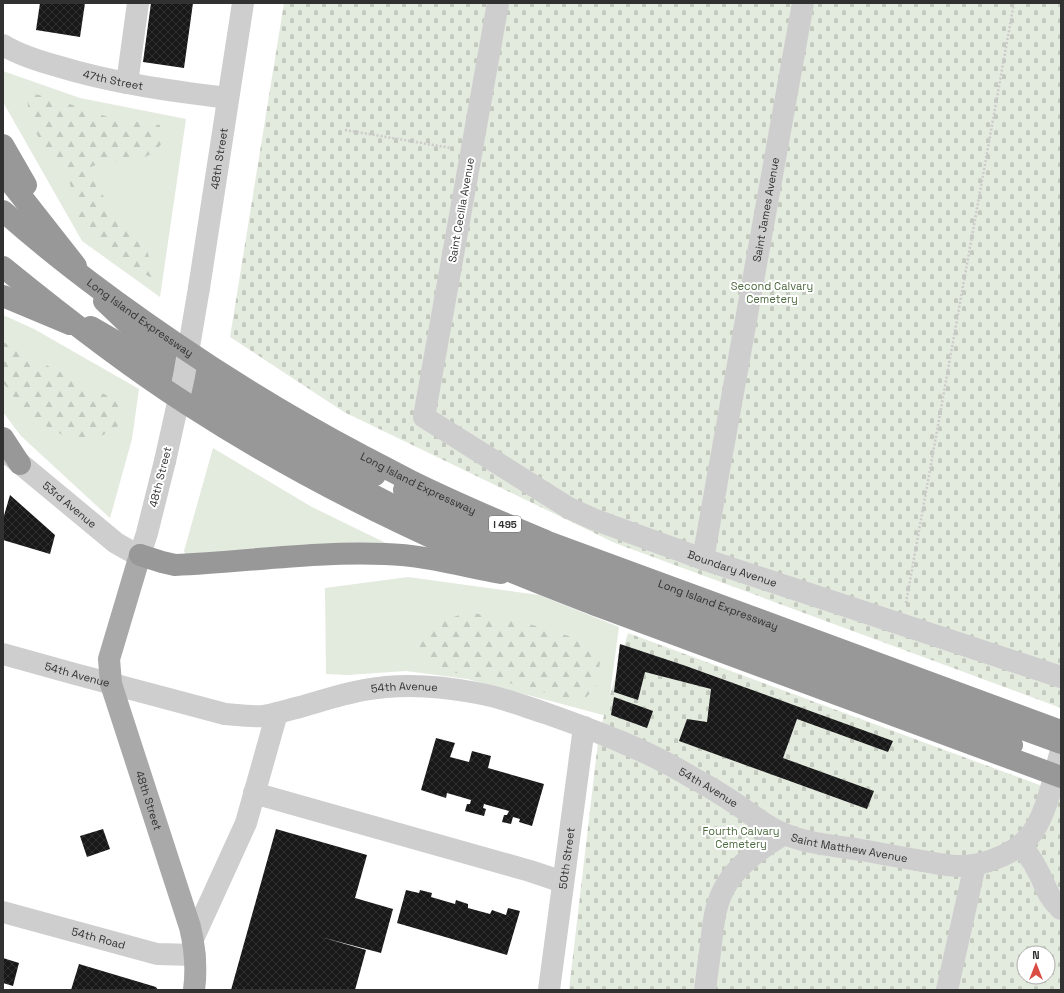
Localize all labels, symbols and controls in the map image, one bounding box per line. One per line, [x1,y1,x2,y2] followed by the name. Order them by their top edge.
[82,67,144,93] street label: 47th Street
[207,127,231,190] street label: 48th Street
[445,156,477,264] street label: Saint Cecilia Avenue
[750,156,782,263] street label: Saint James Avenue
[84,275,196,360] street label: Long Island Expressway
[731,279,813,306] park label: Second Calvary Cemetery
[146,445,174,509] street label: 48th Street
[358,449,478,517] street label: Long Island Expressway
[40,478,99,531] street label: 53rd Avenue
[489,516,521,532] road number: I 495
[686,547,779,590] street label: Boundary Avenue
[656,576,780,633] street label: Long Island Expressway
[43,659,111,690] street label: 54th Avenue
[370,679,438,696] street label: 54th Avenue
[676,764,741,810] street label: 54th Avenue
[133,769,165,832] street label: 48th Street
[702,824,780,851] park label: Fourth Calvary Cemetery
[556,827,578,890] street label: 50th Street
[789,830,909,865] street label: Saint Matthew Avenue
[70,924,127,952] street label: 54th Road
[1016,945,1056,985] north arrow
[1032,948,1040,962] text: N

